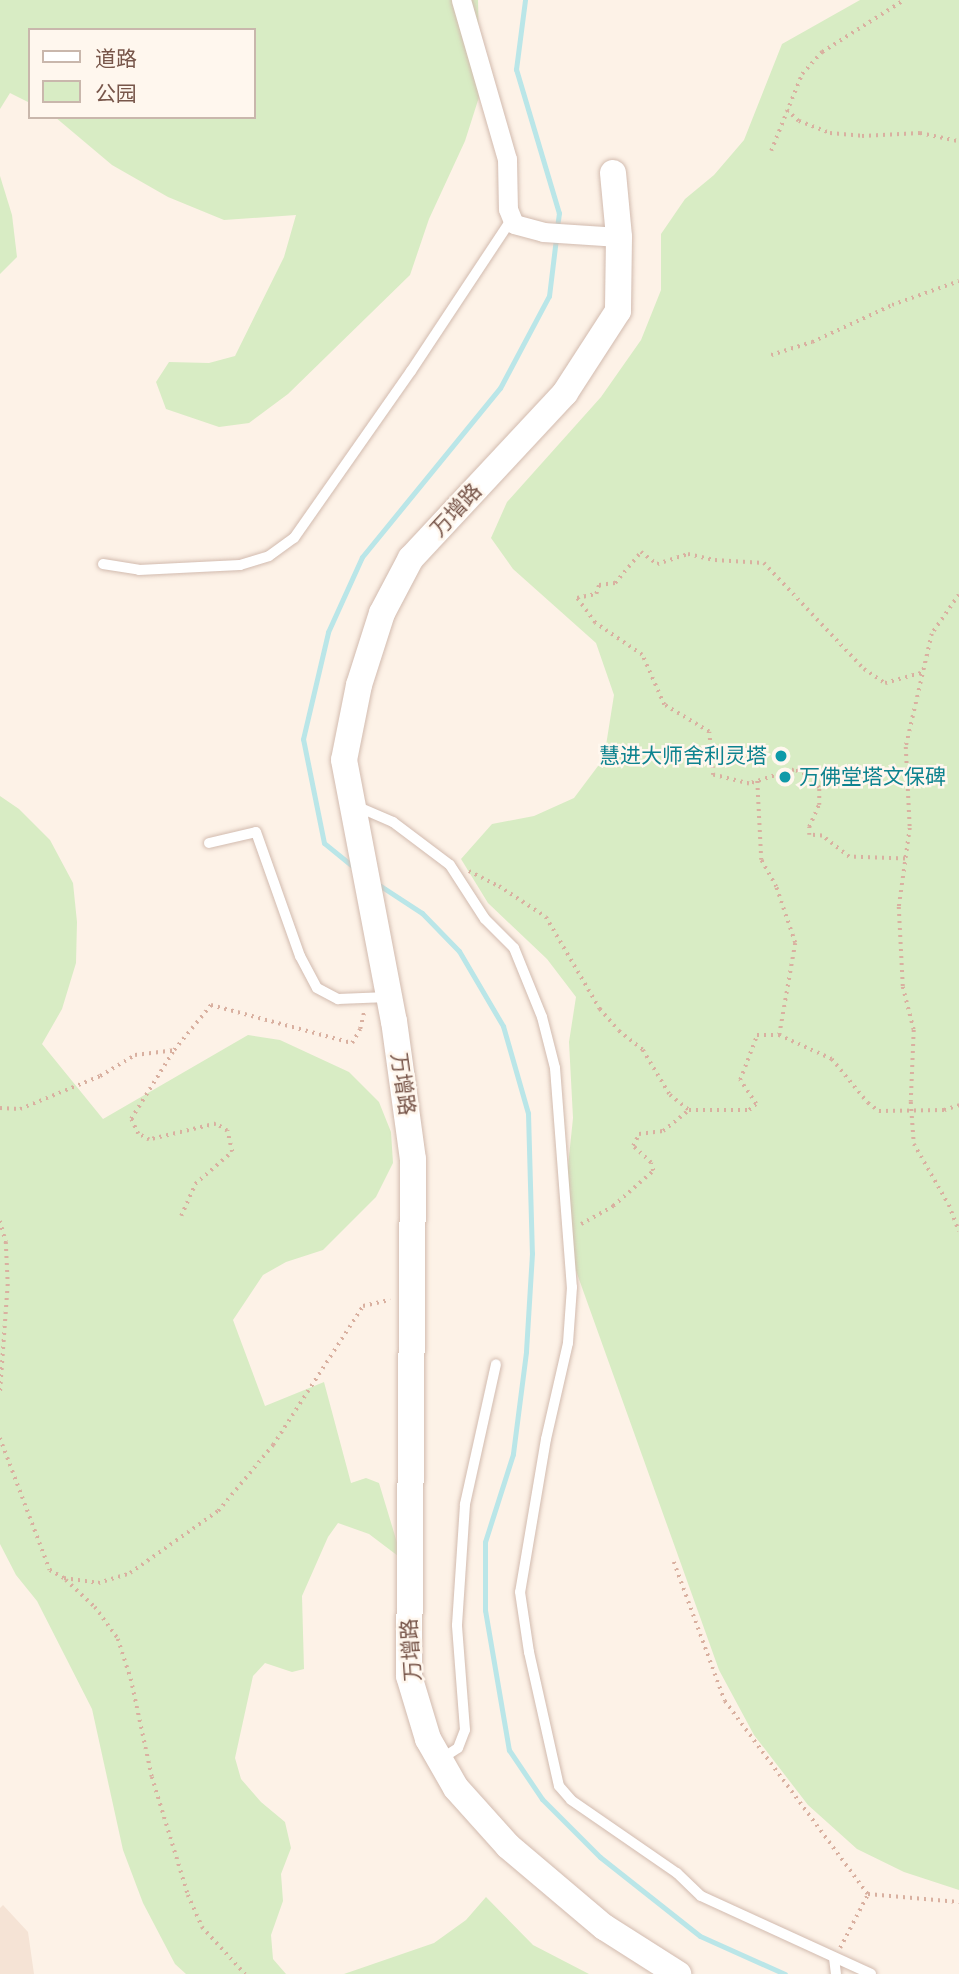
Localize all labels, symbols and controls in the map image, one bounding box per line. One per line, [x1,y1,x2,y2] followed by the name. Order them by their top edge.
[28,28,256,119] legend
[95,45,137,72] text: 道路
[95,80,137,107] text: 公园
[425,478,487,542] street label: 万增路
[599,743,767,769] place label: 慧进大师舍利灵塔
[773,748,789,764] marker: 慧进大师舍利灵塔
[799,764,946,790] place label: 万佛堂塔文保碑
[777,769,793,785] marker: 万佛堂塔文保碑
[386,1051,420,1117] street label: 万增路
[396,1618,426,1682] street label: 万增路

